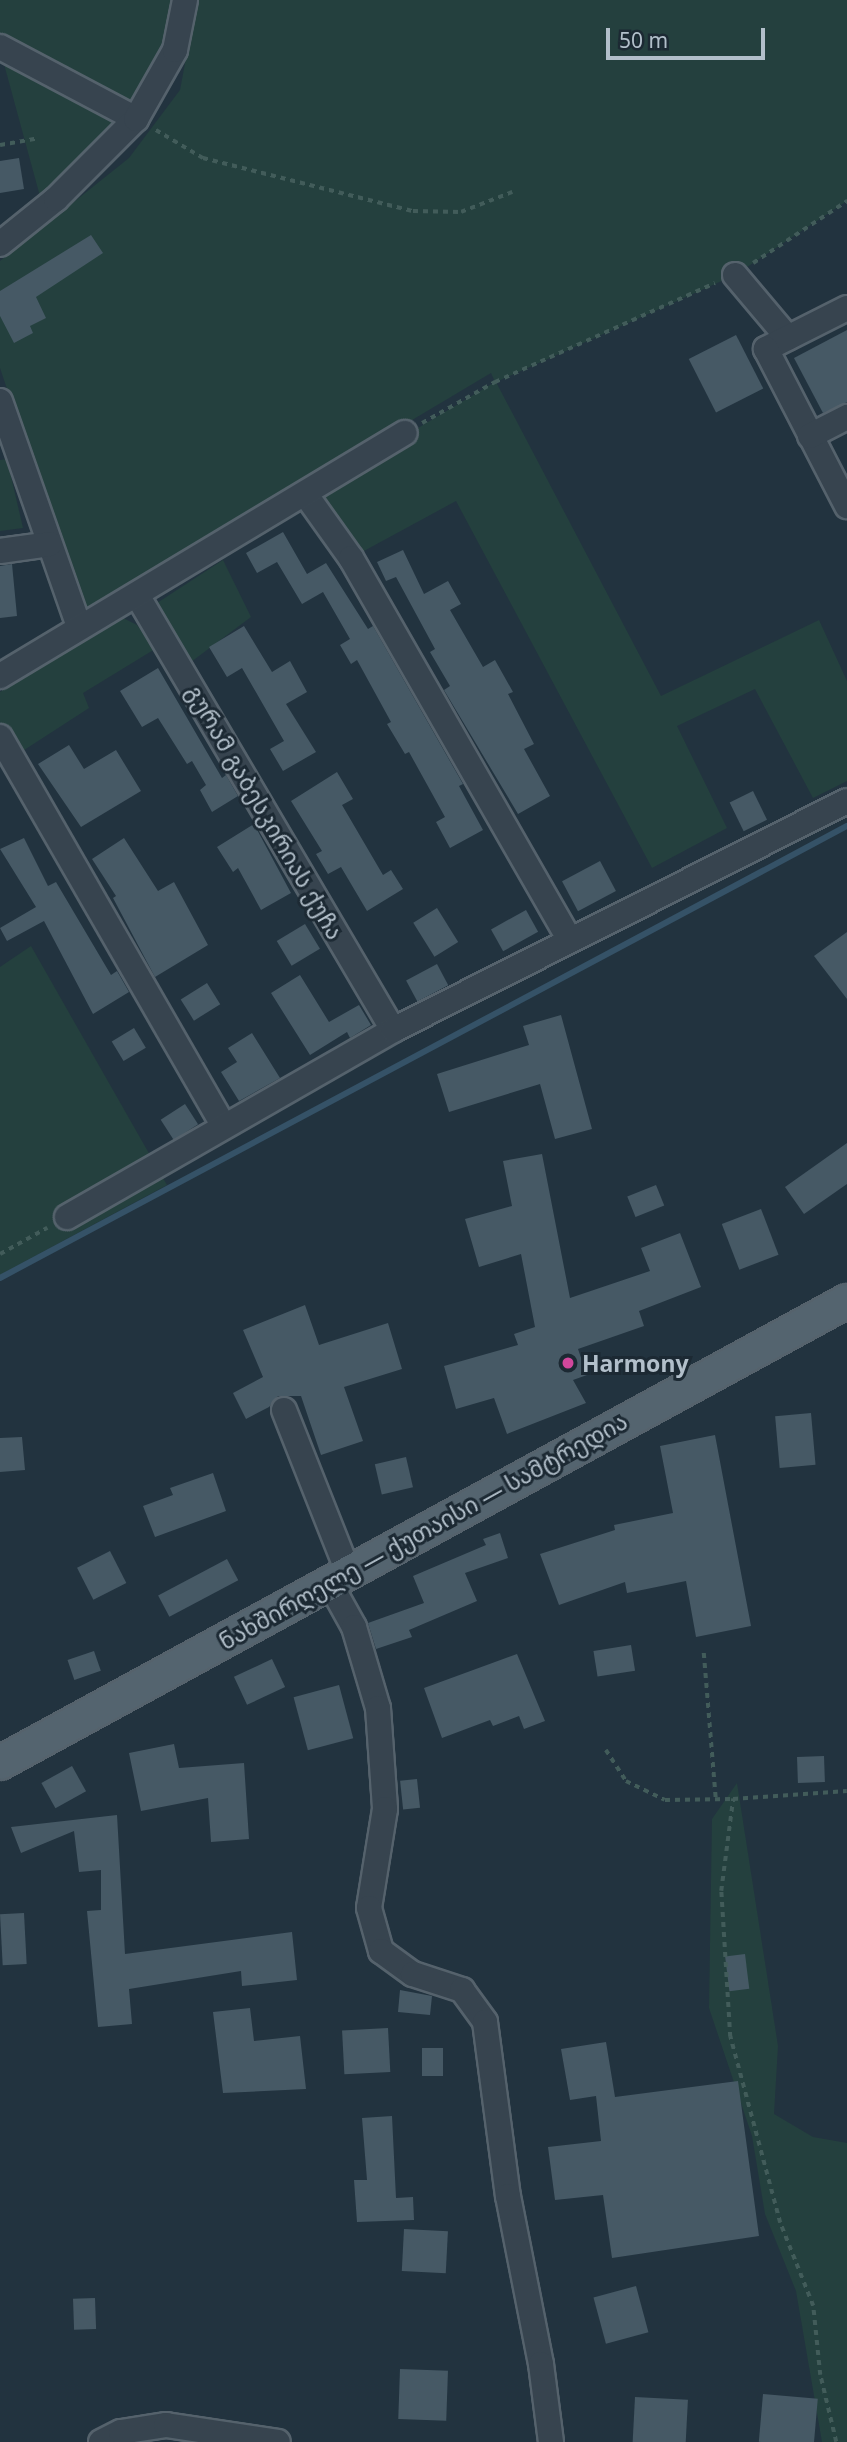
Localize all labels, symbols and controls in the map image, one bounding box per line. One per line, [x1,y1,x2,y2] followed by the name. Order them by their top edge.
[609,14,768,58] scale bar
[619,26,668,54] text: 50 m
[181,680,349,944] street label: გურამ გაბესკირიას ქუჩა
[582,1349,689,1377] place label: Harmony
[560,1355,576,1371] marker: Harmony
[214,1407,632,1655] street label: ნახშირღელე — ქუთაისი — სამტრედია

